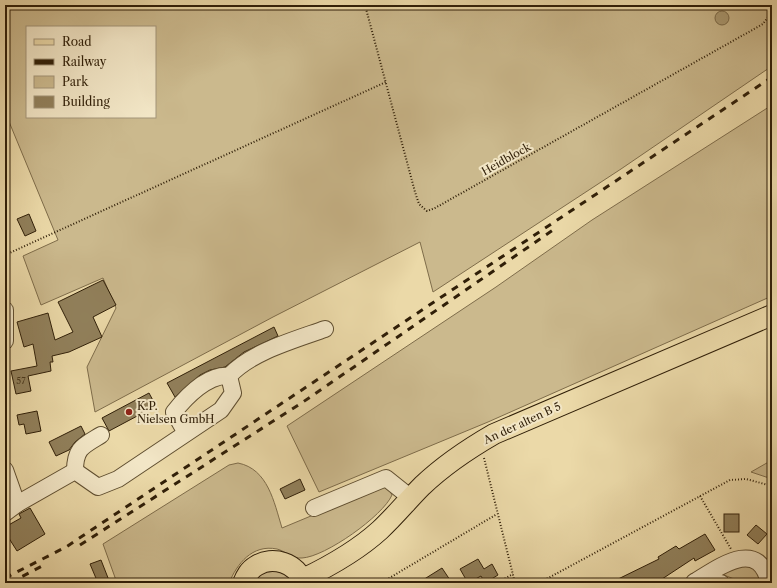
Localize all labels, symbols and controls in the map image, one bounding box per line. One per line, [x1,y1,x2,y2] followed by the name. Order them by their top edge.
[26,26,156,118] legend
[62,34,92,49] text: Road
[62,54,107,69] text: Railway
[62,74,89,89] text: Park
[62,94,110,109] text: Building
[479,139,534,178] street label: Heidblock
[16,375,26,386] house number: 57
[137,399,214,426] place label: K.P. Nielsen GmbH
[480,399,563,447] street label: An der alten B 5
[124,407,134,417] marker: K.P. Nielsen GmbH

